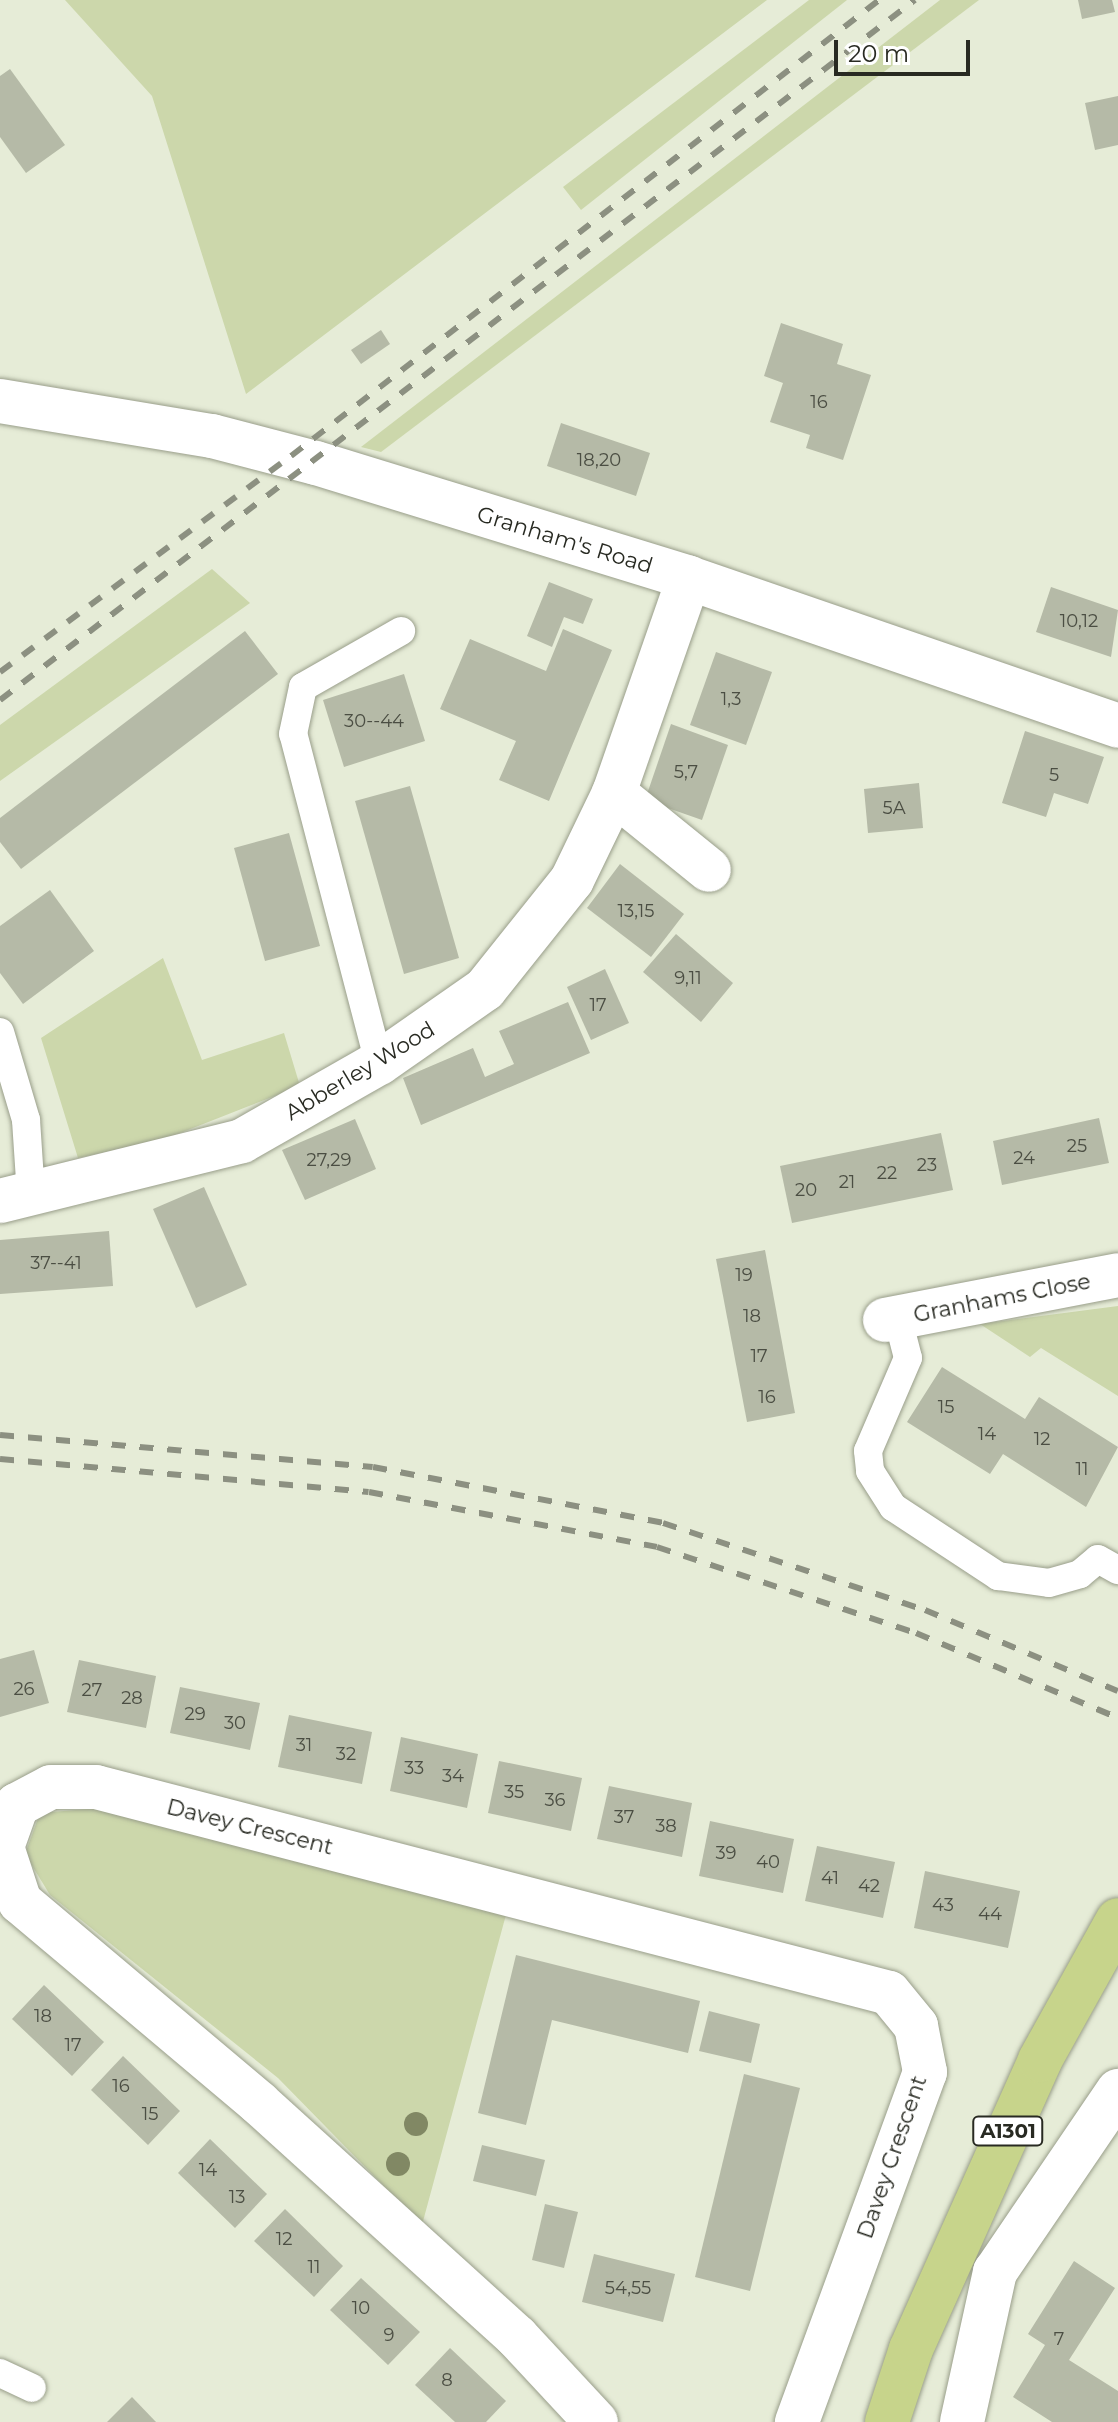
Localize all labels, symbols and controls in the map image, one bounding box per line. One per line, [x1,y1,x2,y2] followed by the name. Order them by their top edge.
[838,24,974,74] scale bar
[848,39,909,68] text: 20 m
[810,391,828,413] house number: 16
[577,449,621,471] house number: 18,20
[474,501,656,579] street label: Granham's Road
[1060,610,1098,632] house number: 10,12
[721,688,741,710] house number: 1,3
[344,710,404,732] house number: 30--44
[674,761,698,783] house number: 5,7
[1049,764,1059,786] house number: 5
[882,797,906,819] house number: 5A
[618,900,654,922] house number: 13,15
[674,967,702,989] house number: 9,11
[589,994,607,1016] house number: 17
[280,1016,440,1126] street label: Abberley Wood
[1067,1135,1087,1157] house number: 25
[1013,1147,1035,1169] house number: 24
[306,1149,352,1171] house number: 27,29
[917,1154,937,1176] house number: 23
[877,1162,897,1184] house number: 22
[839,1171,855,1193] house number: 21
[795,1179,817,1201] house number: 20
[30,1252,82,1274] house number: 37--41
[735,1264,753,1286] house number: 19
[911,1268,1093,1328] street label: Granhams Close
[743,1305,761,1327] house number: 18
[750,1345,768,1367] house number: 17
[758,1386,776,1408] house number: 16
[938,1396,954,1418] house number: 15
[978,1423,996,1445] house number: 14
[1034,1428,1050,1450] house number: 12
[1076,1458,1088,1480] house number: 11
[13,1678,35,1700] house number: 26
[82,1679,102,1701] house number: 27
[121,1687,143,1709] house number: 28
[184,1703,206,1725] house number: 29
[224,1712,246,1734] house number: 30
[296,1734,312,1756] house number: 31
[336,1743,356,1765] house number: 32
[404,1757,424,1779] house number: 33
[442,1765,464,1787] house number: 34
[504,1781,524,1803] house number: 35
[544,1789,566,1811] house number: 36
[164,1794,336,1860] street label: Davey Crescent
[614,1806,634,1828] house number: 37
[655,1815,677,1837] house number: 38
[715,1842,737,1864] house number: 39
[756,1851,780,1873] house number: 40
[821,1867,839,1889] house number: 41
[858,1875,880,1897] house number: 42
[932,1894,954,1916] house number: 43
[978,1903,1002,1925] house number: 44
[34,2005,52,2027] house number: 18
[64,2034,82,2056] house number: 17
[852,2072,932,2242] street label: Davey Crescent
[112,2075,130,2097] house number: 16
[142,2103,158,2125] house number: 15
[972,2115,1044,2147] road number: A1301
[199,2159,217,2181] house number: 14
[229,2186,245,2208] house number: 13
[276,2228,292,2250] house number: 12
[308,2256,320,2278] house number: 11
[605,2277,651,2299] house number: 54,55
[352,2297,370,2319] house number: 10
[384,2324,394,2346] house number: 9
[1054,2328,1064,2350] house number: 7
[441,2369,453,2391] house number: 8

